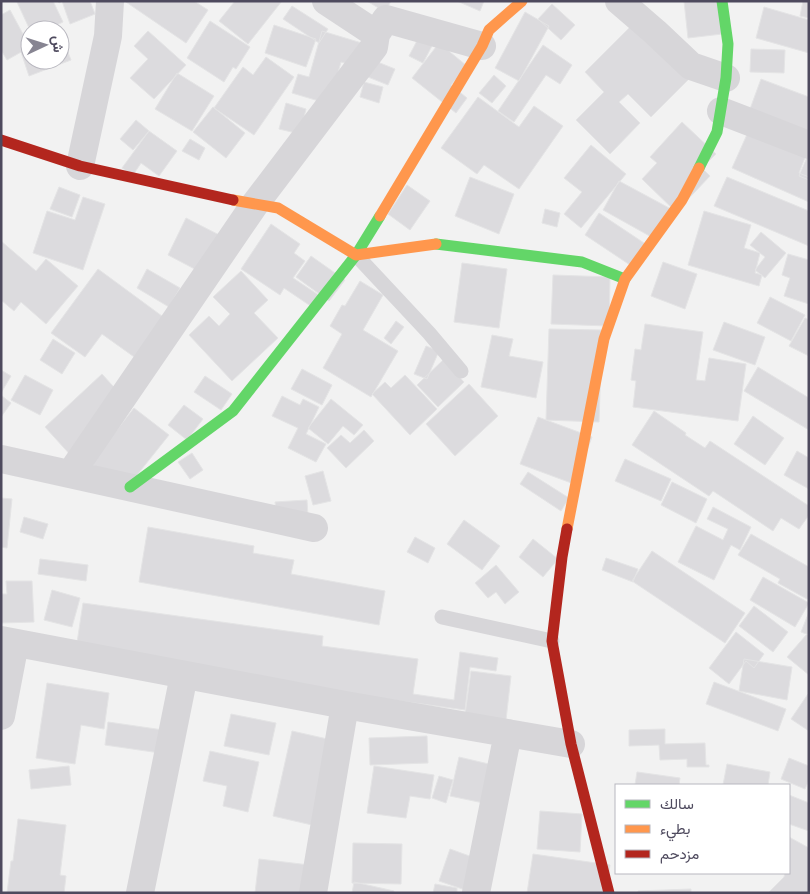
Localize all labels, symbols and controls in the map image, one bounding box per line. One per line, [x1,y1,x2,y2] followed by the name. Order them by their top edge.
[20,20,70,70] north arrow
[46,35,68,53] text: ش
[615,784,790,874] legend
[660,794,694,815] text: سالك
[660,819,690,842] text: بطيء
[660,844,699,865] text: مزدحم

